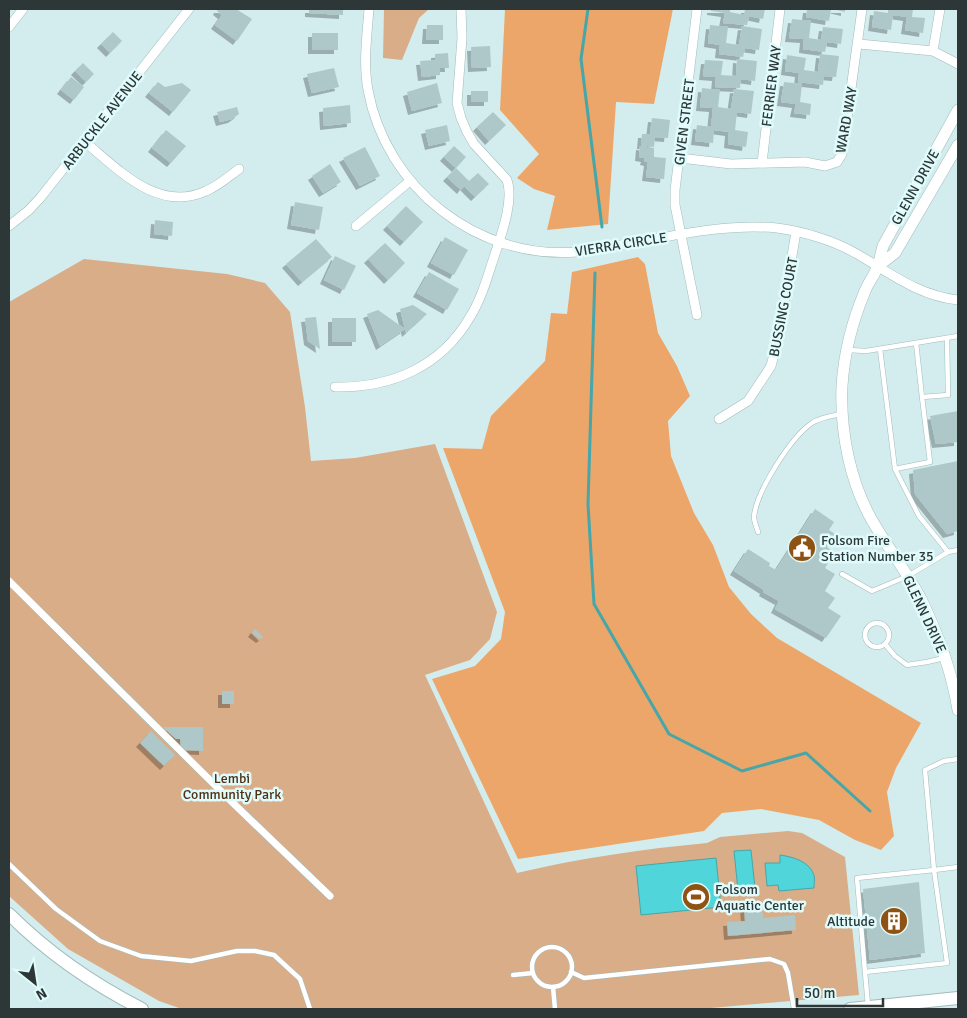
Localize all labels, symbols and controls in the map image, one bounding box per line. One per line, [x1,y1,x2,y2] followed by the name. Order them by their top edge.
[758,44,785,128] street label: FERRIER WAY
[59,68,146,173] street label: ARBUCKLE AVENUE
[671,78,698,166] street label: GIVEN STREET
[832,86,861,155] street label: WARD WAY
[888,146,943,228] street label: GLENN DRIVE
[574,229,668,260] street label: VIERRA CIRCLE
[765,256,802,358] street label: BUSSING COURT
[821,532,934,565] place label: Folsom Fire Station Number 35
[787,533,817,563] public building icon: Folsom Fire Station Number 35
[899,573,950,656] street label: GLENN DRIVE
[183,770,281,803] park label: Lembi Community Park
[715,881,805,914] place label: Folsom Aquatic Center
[681,882,711,912] sports icon: Folsom Aquatic Center
[879,906,909,936] building icon: Altitude
[827,913,875,930] place label: Altitude
[10,958,60,1008] north arrow
[797,976,883,1008] scale bar
[33,984,50,1004] text: N
[804,984,835,1002] text: 50 m

